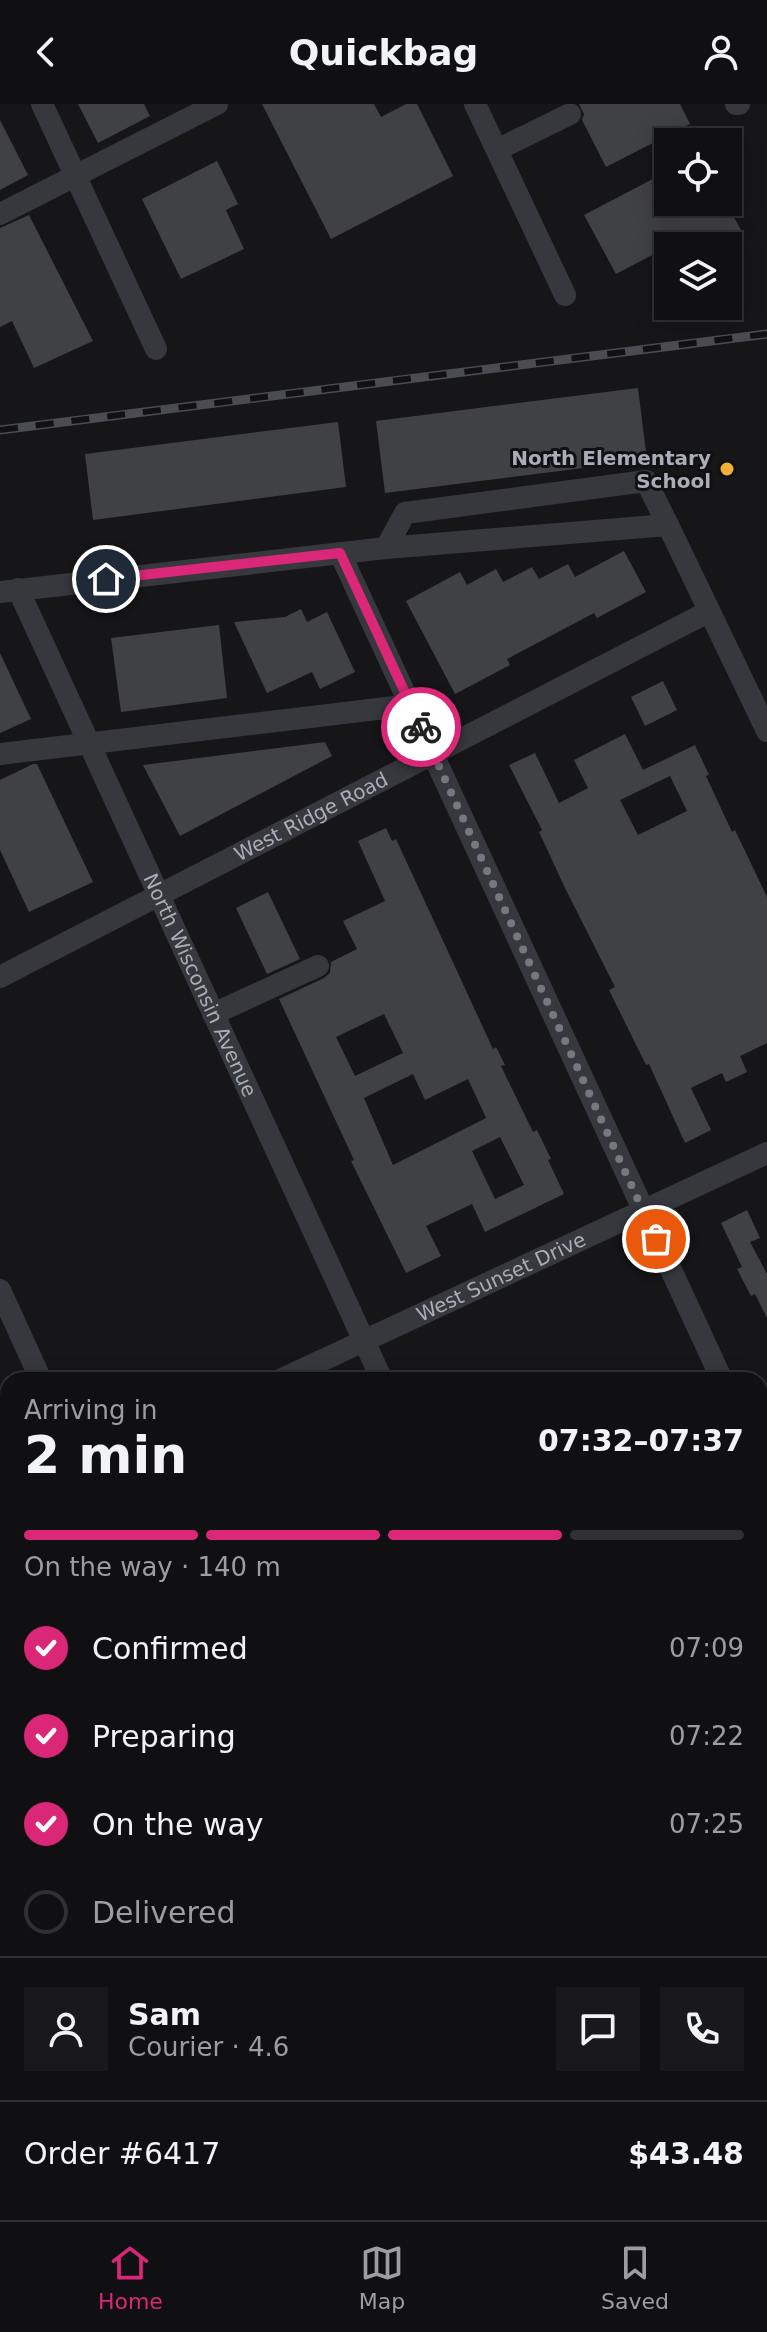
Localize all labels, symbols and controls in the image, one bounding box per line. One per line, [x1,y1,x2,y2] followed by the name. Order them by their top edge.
[24,30,68,74] icon: back
[699,30,743,74] icon: person
[289,32,478,73] text: Quickbag
[654,128,742,320] map controls
[654,128,742,216] button: locate
[654,232,742,320] button: layers
[511,446,711,493] place label: North Elementary School
[718,460,736,478] marker: North Elementary School
[72,545,140,613] pin
[84,557,128,601] icon: home
[381,687,461,767] courier
[399,705,443,749] icon: bike
[230,767,392,866] street label: West Ridge Road
[139,870,262,1100] street label: North Wisconsin Avenue
[622,1205,690,1273] pin
[634,1217,678,1261] icon: bag
[413,1227,590,1327] street label: West Sunset Drive
[24,1395,158,1425] text: Arriving in
[538,1423,744,1458] text: 07:32–07:37
[24,1425,187,1485] text: 2 min
[24,1552,281,1582] text: On the way · 140 m
[24,1626,68,1670] icon: check
[92,1631,248,1666] text: Confirmed
[669,1633,744,1663] text: 07:09
[24,1714,68,1758] icon: check
[92,1719,236,1754] text: Preparing
[669,1721,744,1751] text: 07:22
[24,1802,68,1846] icon: check
[92,1807,264,1842] text: On the way
[669,1809,744,1839] text: 07:25
[92,1895,236,1930] text: Delivered
[24,1987,108,2071] button: person
[556,1987,640,2071] button: chat
[660,1987,744,2071] button: phone
[128,1997,201,2032] text: Sam
[128,2032,289,2062] text: Courier · 4.6
[24,2136,220,2171] text: Order #6417
[628,2136,744,2171] text: $43.48
[98,2241,163,2314] tab: Home
[359,2241,405,2314] tab: Map
[601,2241,669,2314] tab: Saved

